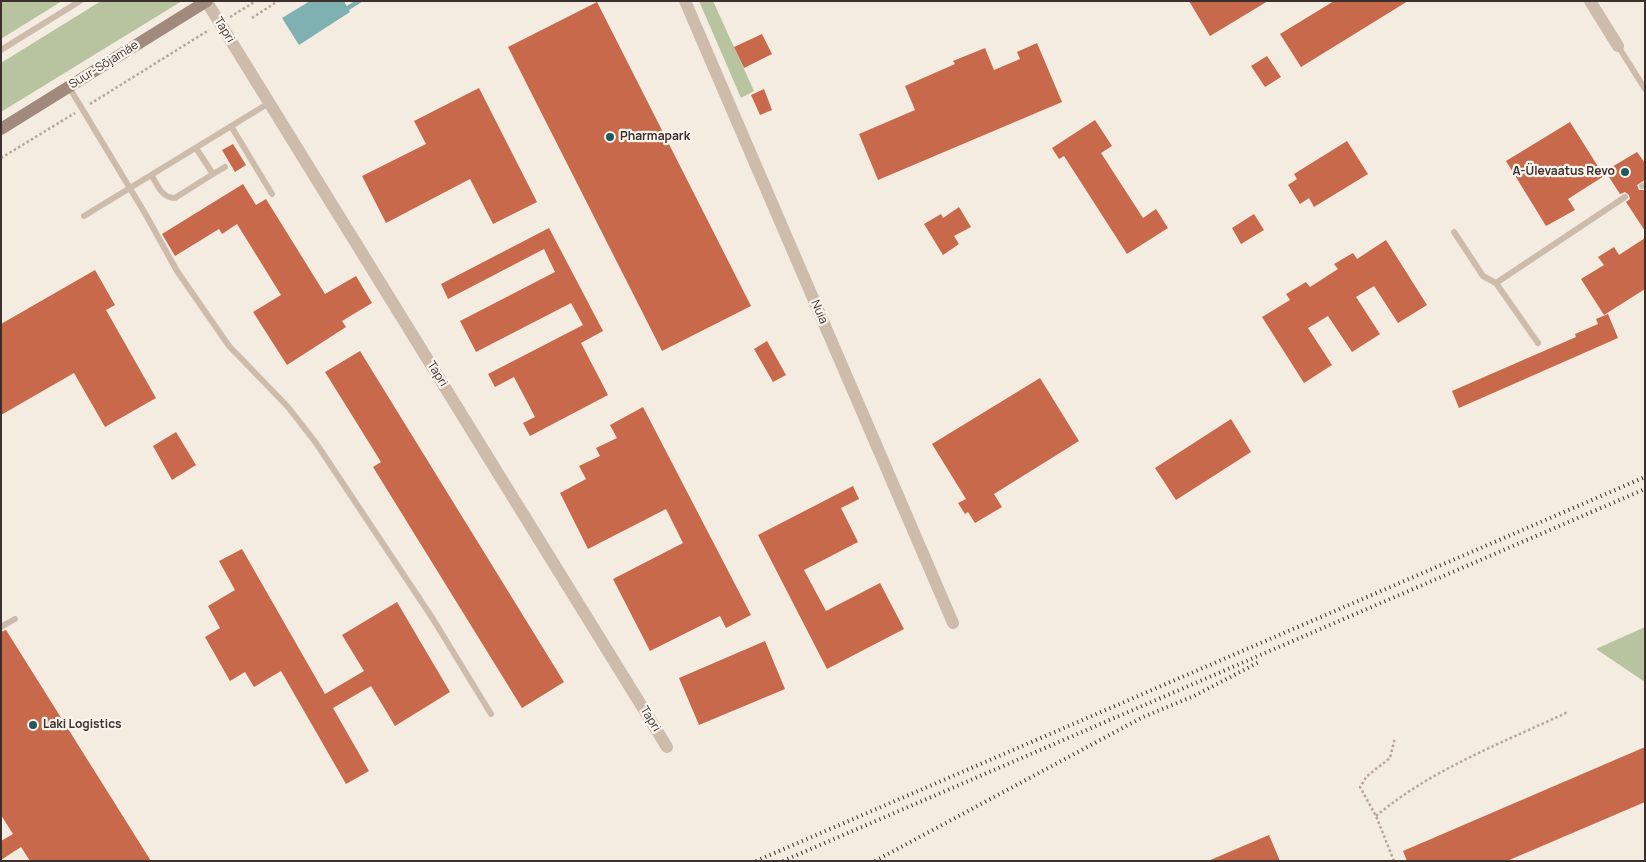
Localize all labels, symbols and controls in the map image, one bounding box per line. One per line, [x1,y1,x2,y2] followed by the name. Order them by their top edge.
[211,15,237,45] street label: Tapri
[67,38,141,92] street label: Suur-Sõjamäe
[620,130,690,144] place label: Pharmapark
[604,131,616,143] marker: Pharmapark
[1513,165,1615,179] place label: A-Ülevaatus Revo
[1619,166,1631,178] marker: A-Ülevaatus Revo
[808,298,830,326] street label: Nuia
[424,359,450,389] street label: Tapri
[637,704,663,734] street label: Tapri
[43,718,122,732] place label: Laki Logistics
[27,719,39,731] marker: Laki Logistics

